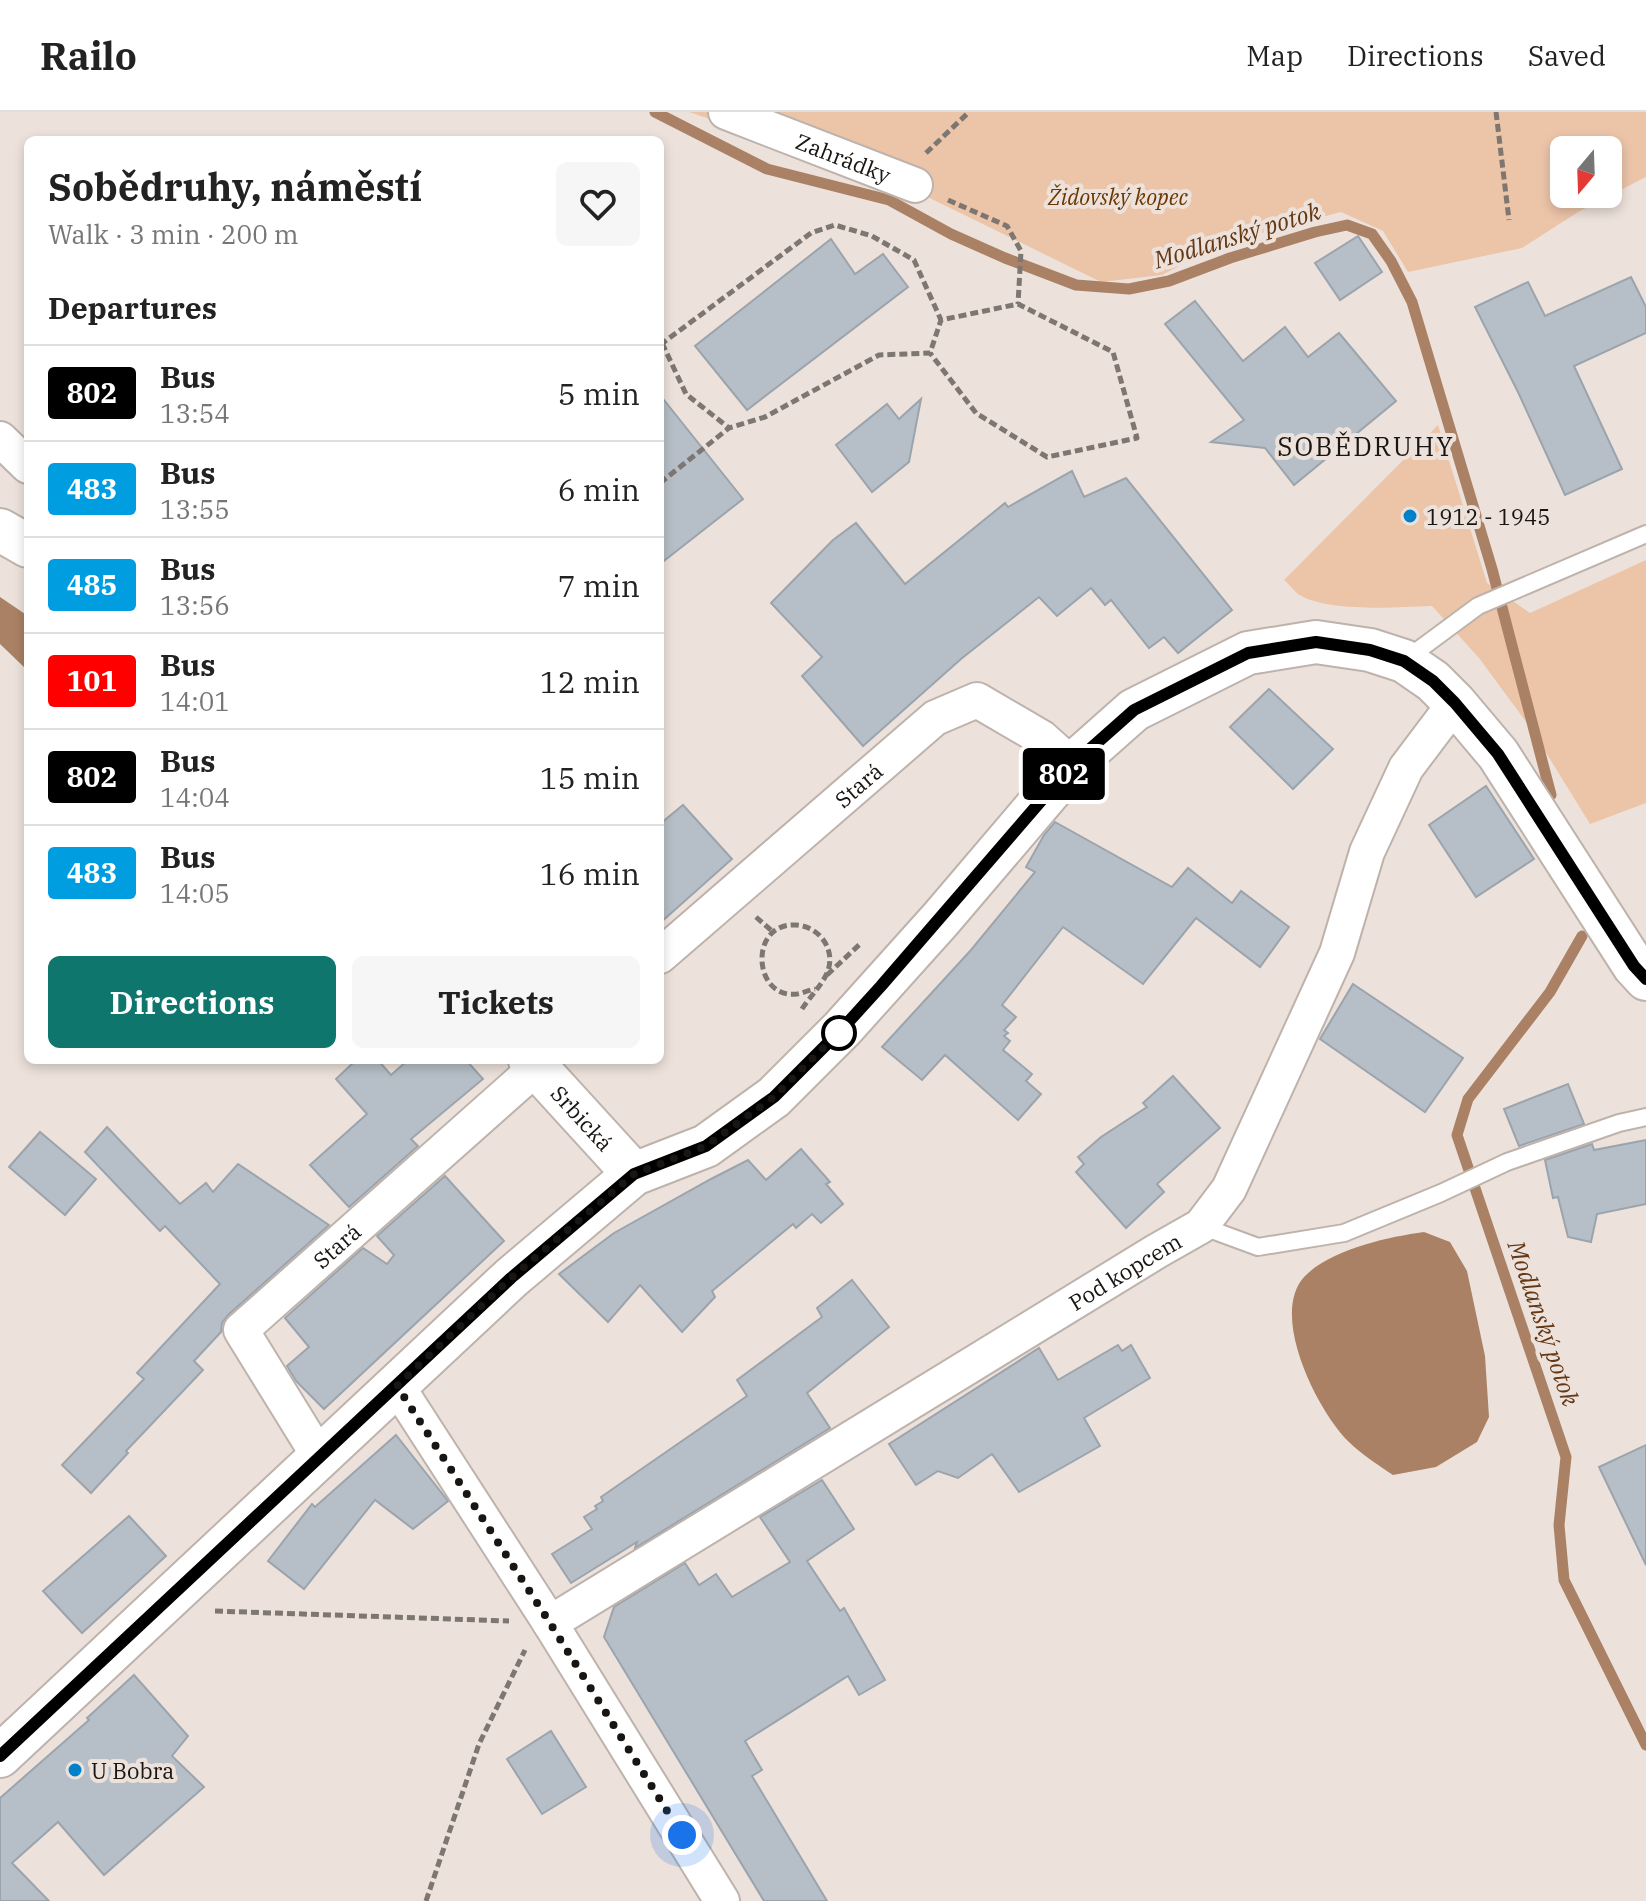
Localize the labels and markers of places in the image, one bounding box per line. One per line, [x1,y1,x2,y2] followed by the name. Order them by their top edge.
[1426,502,1550,531] place label: 1912 - 1945
[1401,507,1419,525] marker: 1912 - 1945
[822,1016,856,1050] unlabelled marker
[91,1756,174,1785] place label: U Bobra
[66,1761,84,1779] marker: U Bobra

